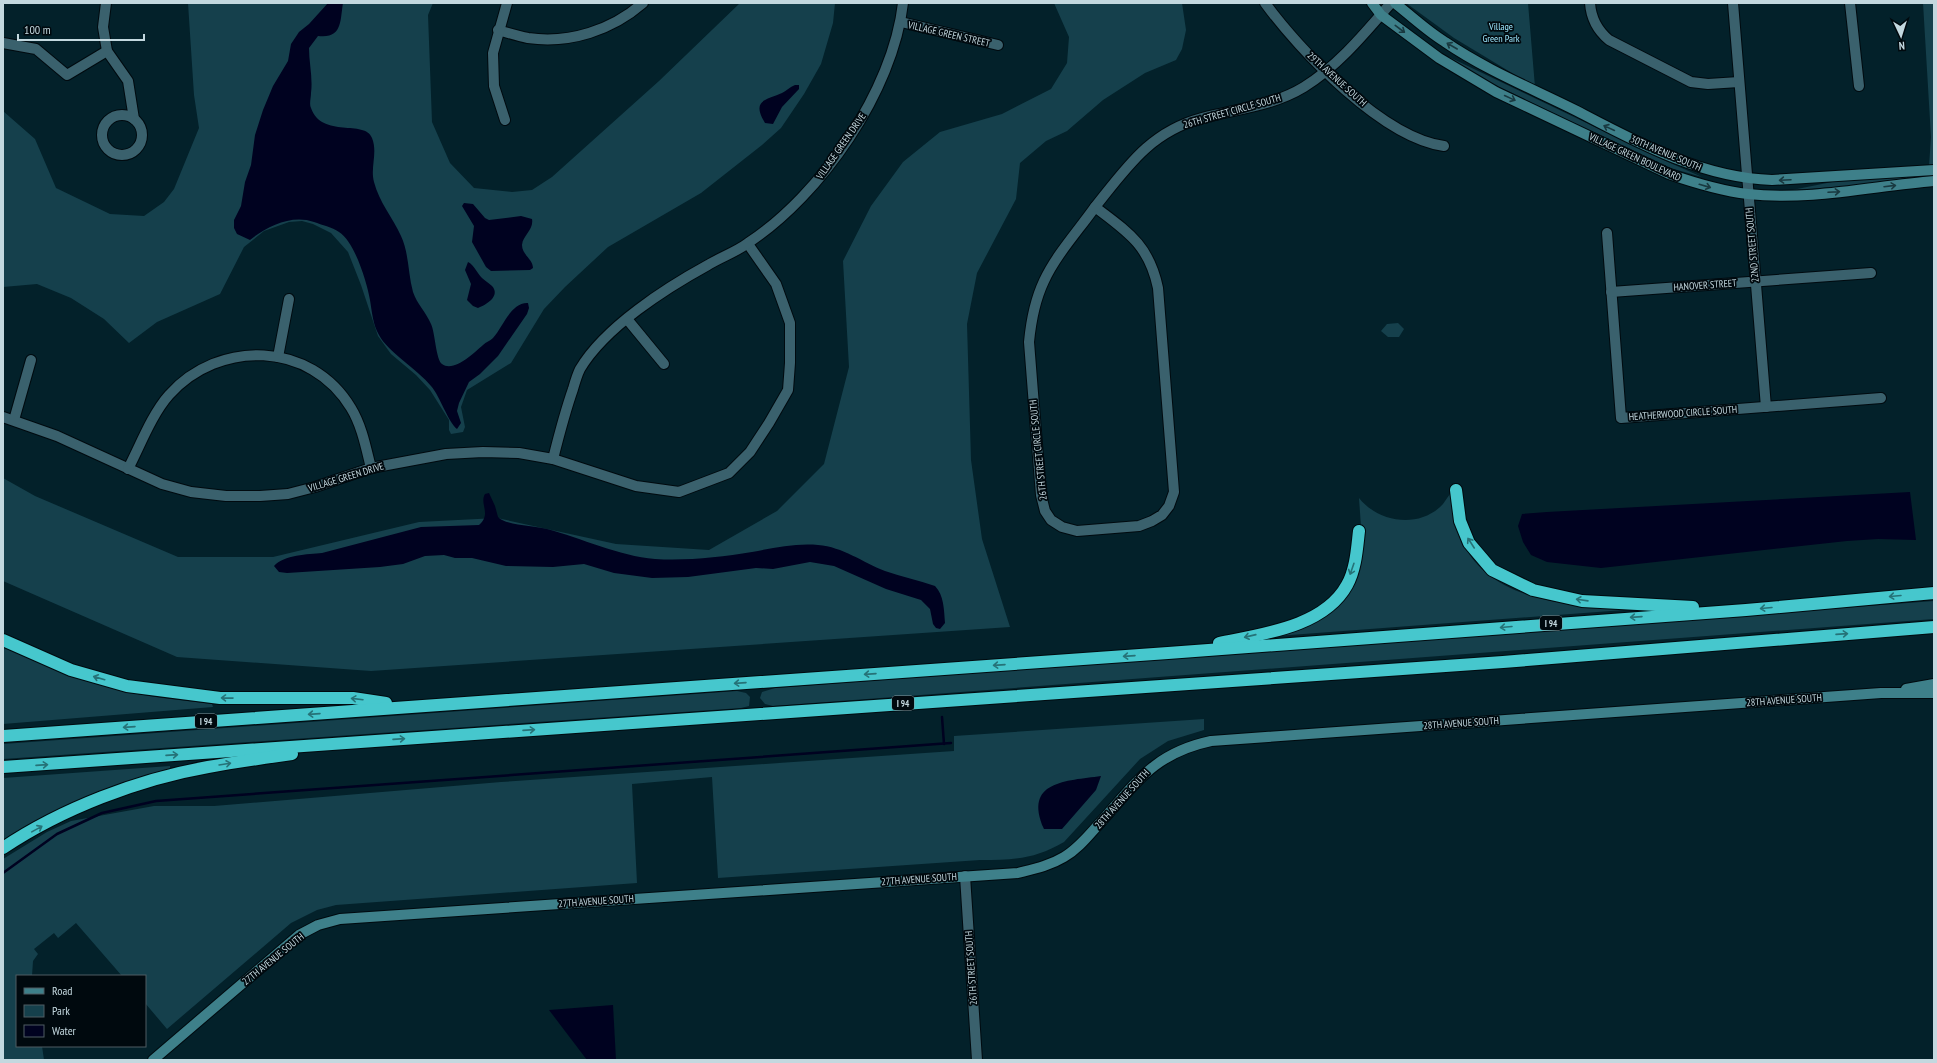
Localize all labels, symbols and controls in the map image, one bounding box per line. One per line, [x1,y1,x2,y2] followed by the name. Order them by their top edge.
[18,16,144,42] scale bar
[1881,16,1921,56] north arrow
[906,18,992,50] street label: VILLAGE GREEN STREET
[1482,20,1520,45] park label: Village Green Park
[24,22,51,37] text: 100 m
[1394,25,1405,34] one-way arrow
[1898,39,1905,53] text: N
[1446,42,1458,50] one-way arrow
[1305,49,1369,109] street label: 29TH AVENUE SOUTH
[1182,91,1282,131] street label: 26TH STREET CIRCLE SOUTH
[1503,95,1515,102] one-way arrow
[813,110,869,183] street label: VILLAGE GREEN DRIVE
[1604,124,1616,131] one-way arrow
[1586,130,1683,184] street label: VILLAGE GREEN BOULEVARD
[1629,132,1703,174] street label: 30TH AVENUE SOUTH
[1779,176,1792,183] one-way arrow
[1883,182,1896,190] one-way arrow
[1698,183,1711,190] one-way arrow
[1827,189,1840,196] one-way arrow
[1742,207,1762,283] street label: 22ND STREET SOUTH
[1673,276,1737,294] street label: HANOVER STREET
[1026,399,1050,501] street label: 26TH STREET CIRCLE SOUTH
[1628,403,1738,423] street label: HEATHERWOOD CIRCLE SOUTH
[306,459,385,495] street label: VILLAGE GREEN DRIVE
[1466,538,1475,549] one-way arrow
[1348,562,1355,575] one-way arrow
[1889,593,1902,600] one-way arrow
[1576,596,1589,604] one-way arrow
[1760,604,1773,611] one-way arrow
[1630,614,1643,621] one-way arrow
[1540,616,1562,630] road number: I 94
[1500,623,1513,630] one-way arrow
[1835,631,1848,638] one-way arrow
[1244,633,1257,641] one-way arrow
[1123,653,1136,660] one-way arrow
[993,662,1006,669] one-way arrow
[864,671,877,678] one-way arrow
[93,673,106,681] one-way arrow
[734,680,747,687] one-way arrow
[1746,691,1822,709] street label: 28TH AVENUE SOUTH
[221,694,234,702] one-way arrow
[351,695,364,703] one-way arrow
[892,696,914,710] road number: I 94
[308,710,321,717] one-way arrow
[195,714,217,728] road number: I 94
[1423,714,1499,732] street label: 28TH AVENUE SOUTH
[123,723,136,730] one-way arrow
[522,726,535,733] one-way arrow
[392,736,405,743] one-way arrow
[165,752,178,759] one-way arrow
[218,760,231,768] one-way arrow
[35,761,48,768] one-way arrow
[1092,767,1152,831] street label: 28TH AVENUE SOUTH
[31,824,43,832] one-way arrow
[881,870,957,888] street label: 27TH AVENUE SOUTH
[558,892,634,910] street label: 27TH AVENUE SOUTH
[239,930,307,988] street label: 27TH AVENUE SOUTH
[962,931,980,1005] street label: 26TH STREET SOUTH
[16,975,146,1047] legend
[52,983,72,998] text: Road
[52,1003,70,1018] text: Park
[52,1023,77,1038] text: Water

